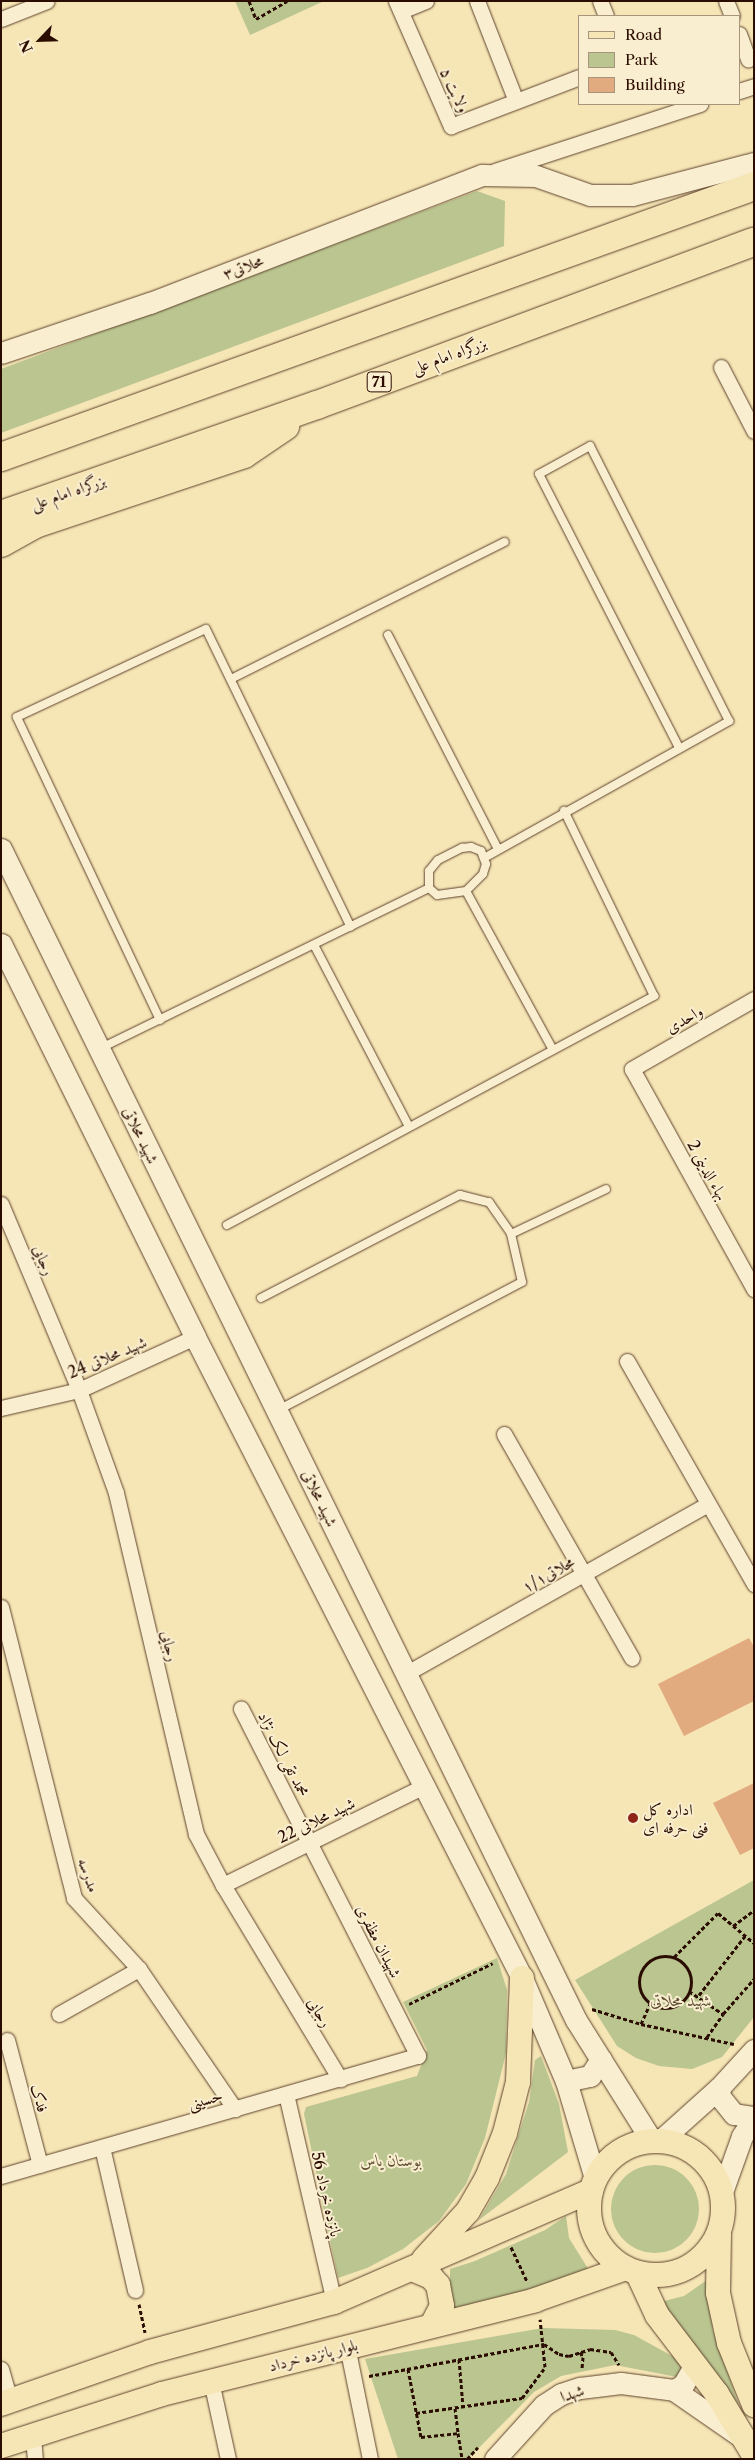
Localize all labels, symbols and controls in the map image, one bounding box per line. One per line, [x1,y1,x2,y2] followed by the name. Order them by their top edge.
[15,15,65,65] north arrow
[578,15,740,105] legend
[625,25,662,44] text: Road
[16,37,37,55] text: N
[625,50,658,69] text: Park
[436,64,474,116] street label: ولایت ۵
[625,75,685,94] text: Building
[220,251,266,283] street label: محلاتی۳
[409,333,489,377] street label: بزرگراه امام علی
[366,370,392,394] road number: 71
[28,470,108,514] street label: بزرگراه امام علی
[662,1001,706,1037] street label: واحدی
[119,1103,163,1167] street label: شهید محلاتی
[684,1137,732,1203] street label: بهاء الدینی 2
[29,1242,59,1278] street label: رجایی
[65,1332,149,1382] street label: شهید محلاتی 24
[298,1466,342,1530] street label: شهید محلاتی
[518,1552,578,1596] street label: محلاتی۱/۱
[157,1629,183,1663] street label: رجایی
[254,1708,314,1800] street label: محمد تقی لک نژاد
[274,1793,358,1847] street label: شهید محلاتی 22
[643,1799,708,1837] place label: اداره کل فنی حرفه ای
[627,1812,639,1824] marker: اداره کل فنی حرفه ای
[74,1855,104,1895] street label: مدرسه
[352,1901,406,1981] street label: شهیدان مظفری
[650,1990,712,2010] park label: شهید محلاتی
[304,1994,336,2030] street label: رجایی
[27,2082,53,2114] street label: فدک
[185,2085,225,2113] street label: حسینی
[308,2149,346,2239] street label: پانزده خرداد 56
[360,2150,422,2170] park label: بوستان یاس
[267,2335,359,2375] street label: بلوار پانزده خرداد
[558,2380,586,2406] street label: شهدا

